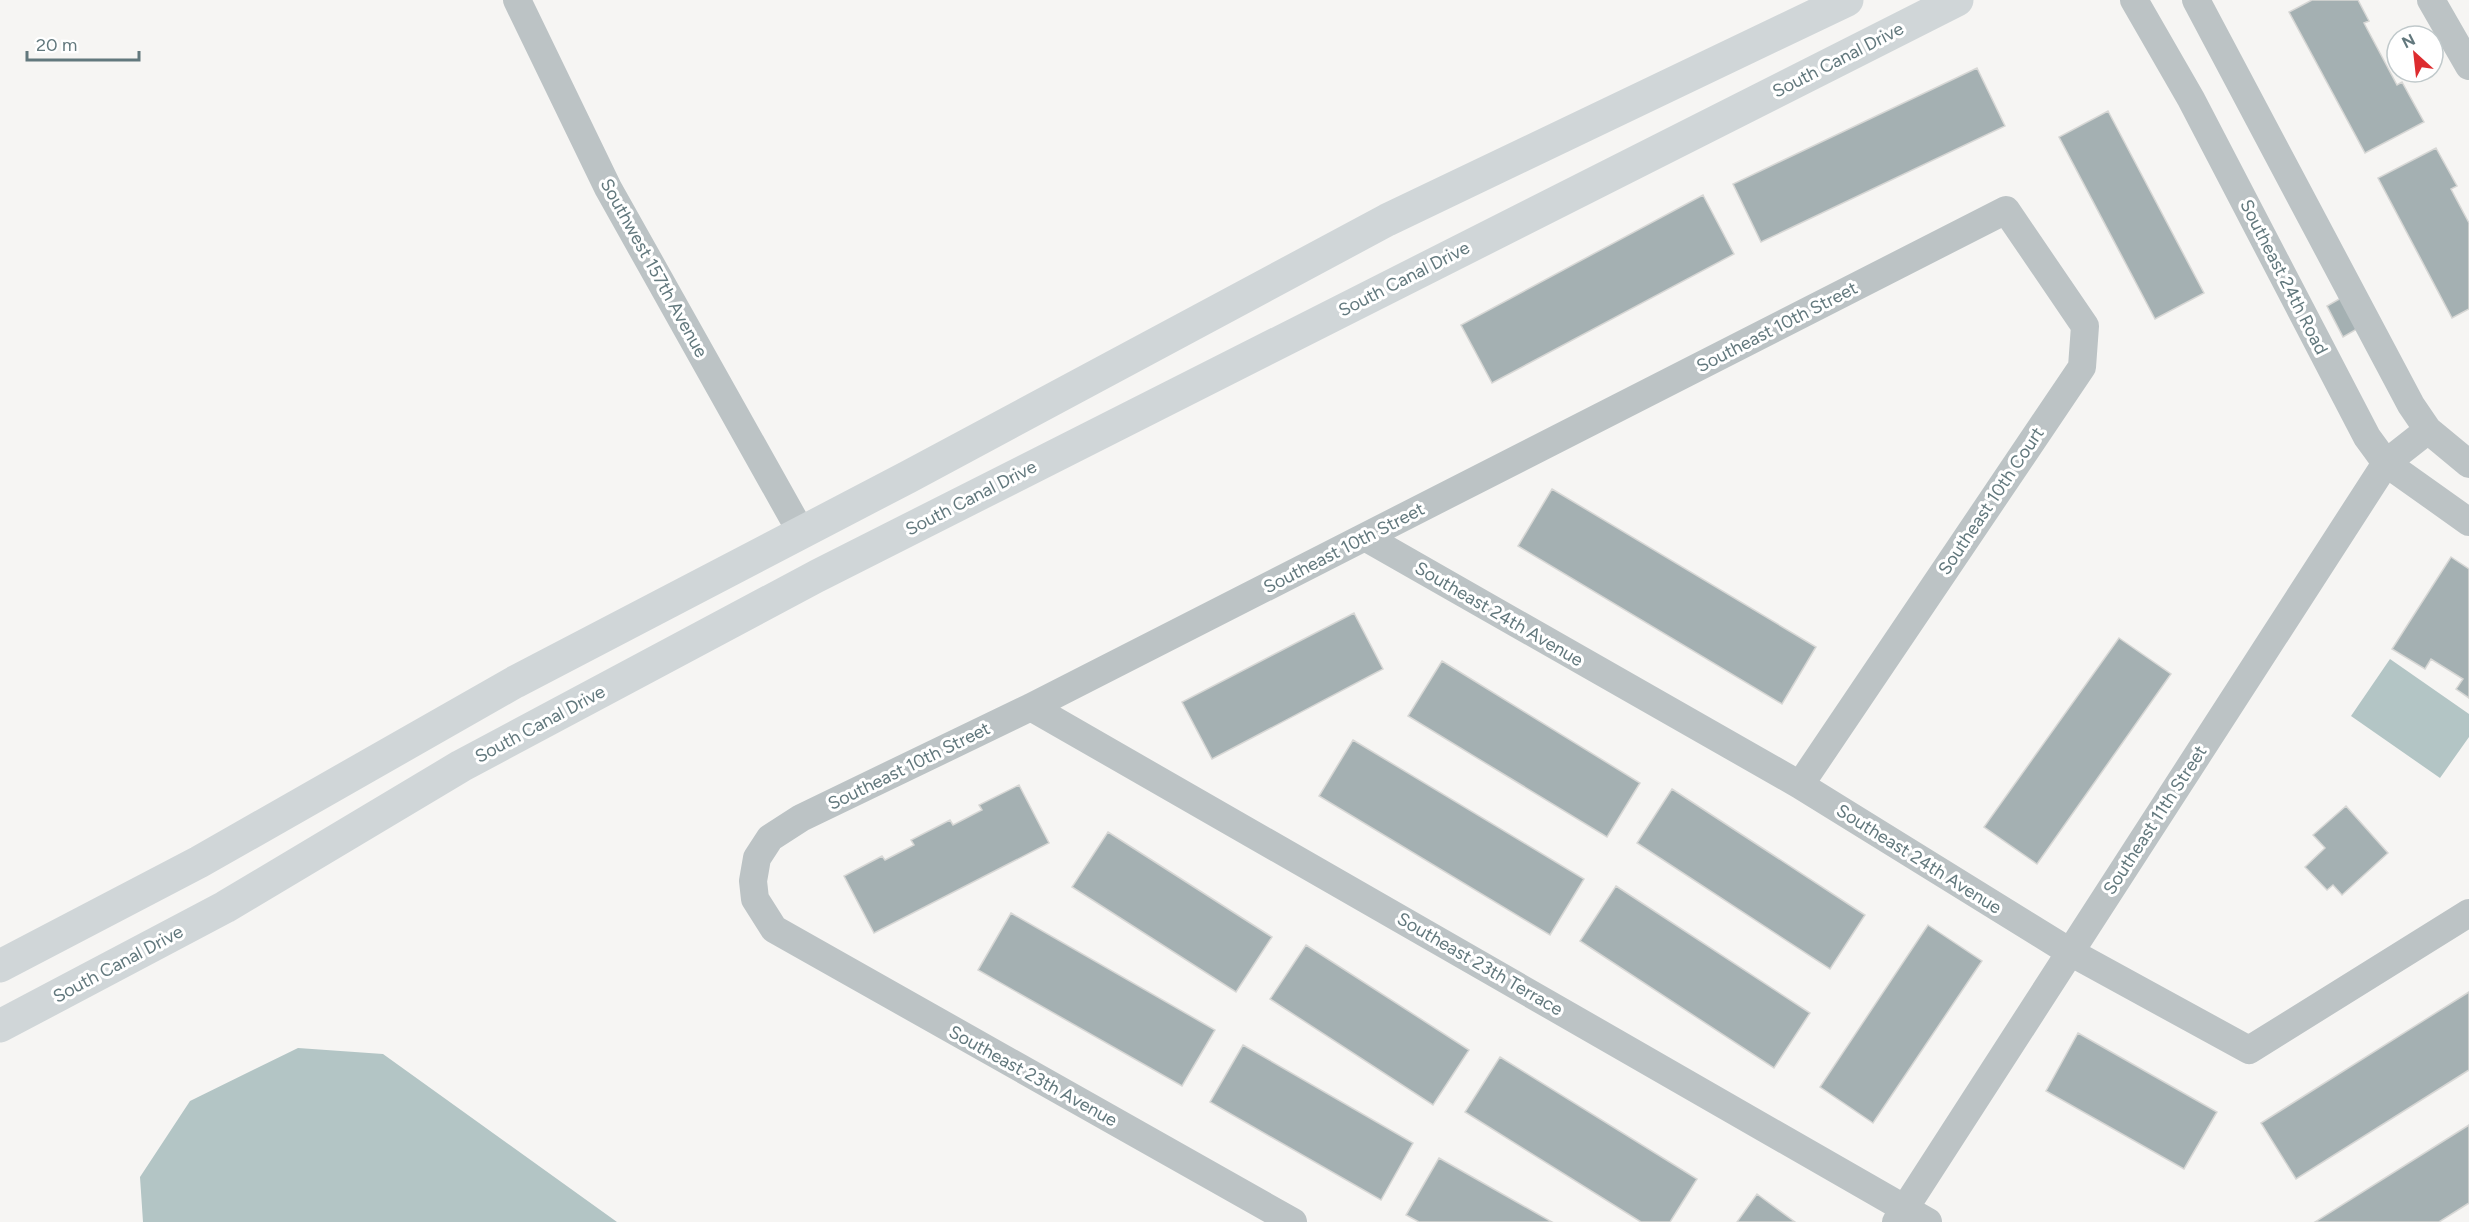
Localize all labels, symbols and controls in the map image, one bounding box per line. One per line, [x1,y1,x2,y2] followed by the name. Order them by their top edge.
[1769,17,1907,103] street label: South Canal Drive
[27,24,140,62] scale bar
[2385,24,2445,84] north arrow
[2399,30,2418,52] text: N
[36,34,77,56] text: 20 m
[596,175,712,361] street label: Southwest 157th Avenue
[2235,196,2333,358] street label: Southeast 24th Road
[1335,236,1473,322] street label: South Canal Drive
[1693,277,1861,377] street label: Southeast 10th Street
[1933,423,2049,579] street label: Southeast 10th Court
[902,455,1040,541] street label: South Canal Drive
[1260,498,1428,598] street label: Southeast 10th Street
[1411,557,1587,671] street label: Southeast 24th Avenue
[471,680,609,768] street label: South Canal Drive
[824,717,994,815] street label: Southeast 10th Street
[2099,741,2212,899] street label: Southeast 11th Street
[1832,799,2006,919] street label: Southeast 24th Avenue
[1393,908,1567,1021] street label: Southeast 23th Terrace
[49,920,187,1008] street label: South Canal Drive
[945,1021,1121,1132] street label: Southeast 23th Avenue

